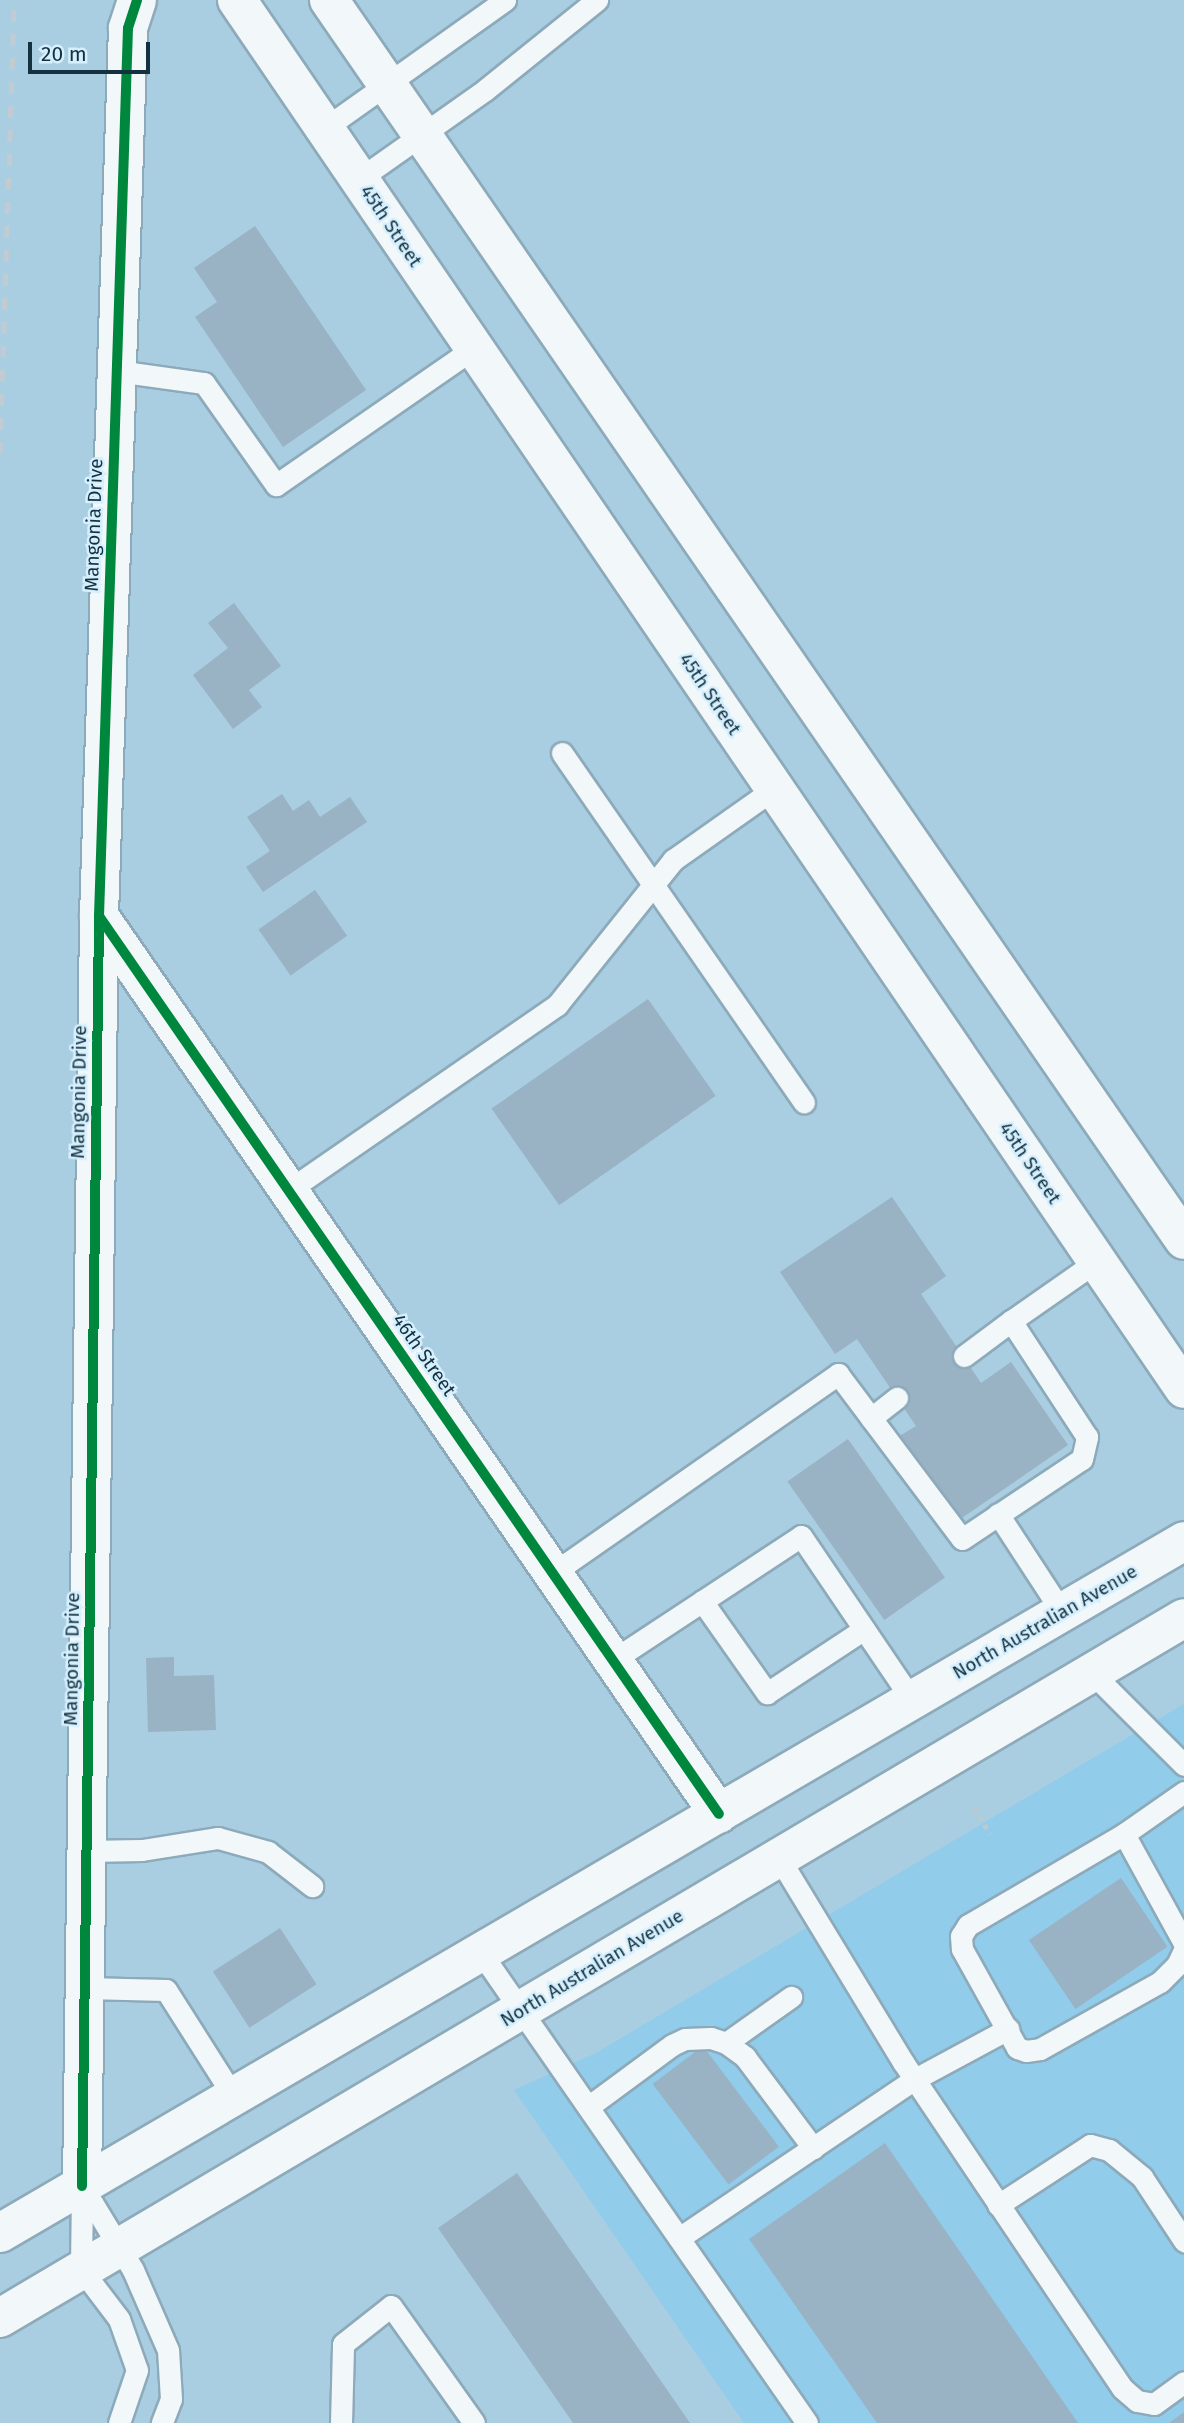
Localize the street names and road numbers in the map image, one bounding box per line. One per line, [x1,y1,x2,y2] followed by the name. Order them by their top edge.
[355,181,427,271] street label: 45th Street
[80,458,108,592] street label: Mangonia Drive
[674,649,746,739] street label: 45th Street
[66,1025,92,1159] street label: Mangonia Drive
[994,1118,1066,1208] street label: 45th Street
[387,1310,461,1400] street label: 46th Street
[949,1560,1141,1684] street label: North Australian Avenue
[59,1592,85,1726] street label: Mangonia Drive
[496,1904,688,2032] street label: North Australian Avenue

